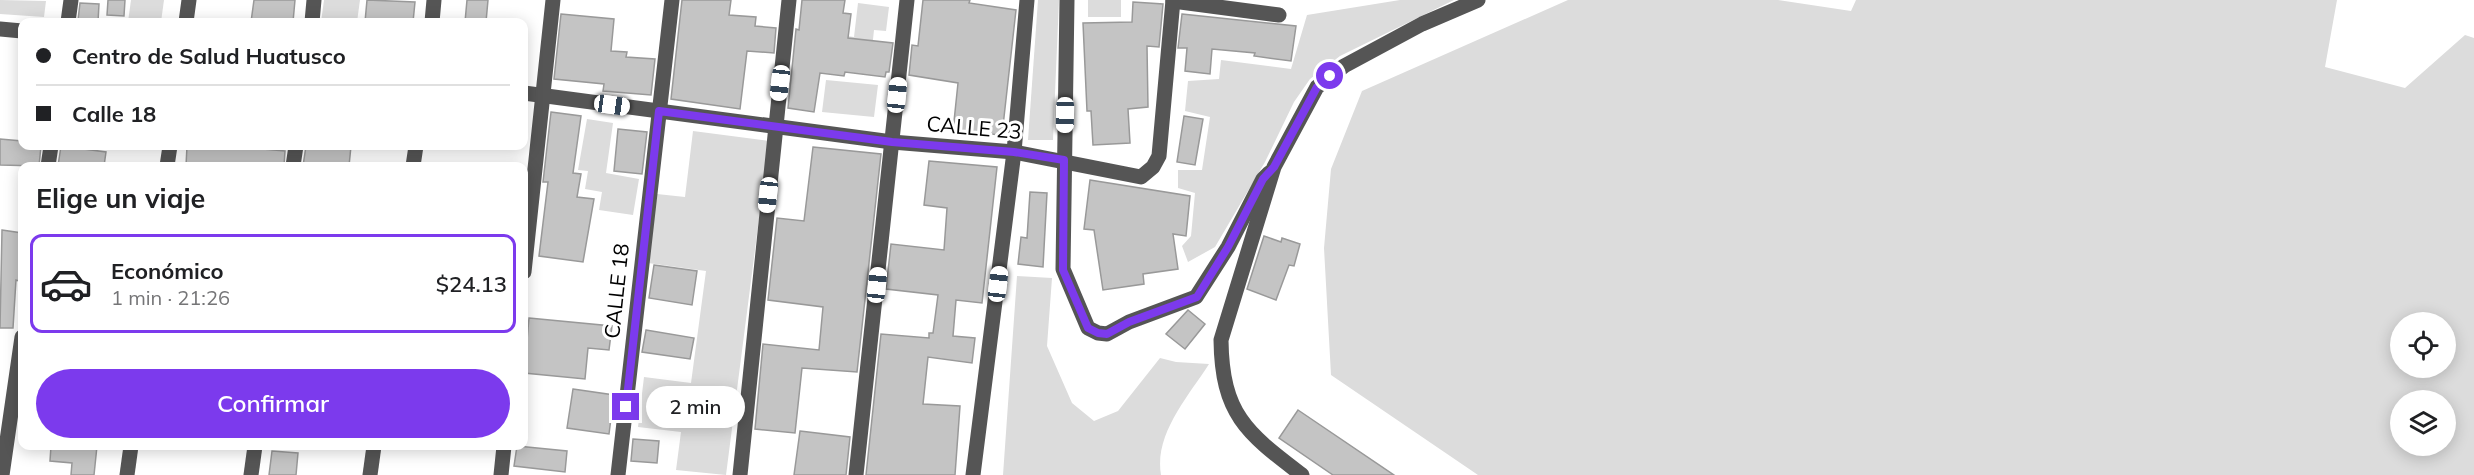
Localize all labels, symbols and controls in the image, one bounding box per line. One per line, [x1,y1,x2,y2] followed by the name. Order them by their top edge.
[72,42,346,70] text: Centro de Salud Huatusco
[1316,62,1343,89] route start
[769,64,791,102] car
[886,76,908,114] car
[593,94,631,116] car
[1056,97,1074,133] car
[72,100,156,128] text: Calle 18
[925,110,1023,144] street label: CALLE 23
[757,176,779,214] car
[36,181,205,215] text: Elige un viaje
[598,242,634,340] street label: CALLE 18
[39,257,93,311] icon: car
[111,257,224,285] text: Económico
[987,265,1009,303] car
[866,266,888,304] car
[436,270,507,298] text: $24.13
[111,285,230,310] text: 1 min · 21:26
[2390,312,2456,456] map controls
[2390,312,2456,378] button: locate
[36,369,510,438] button: Confirmar
[647,386,746,428] callout: 2 min
[2390,390,2456,456] button: layers
[612,393,639,420] route end
[670,394,721,419] text: 2 min

